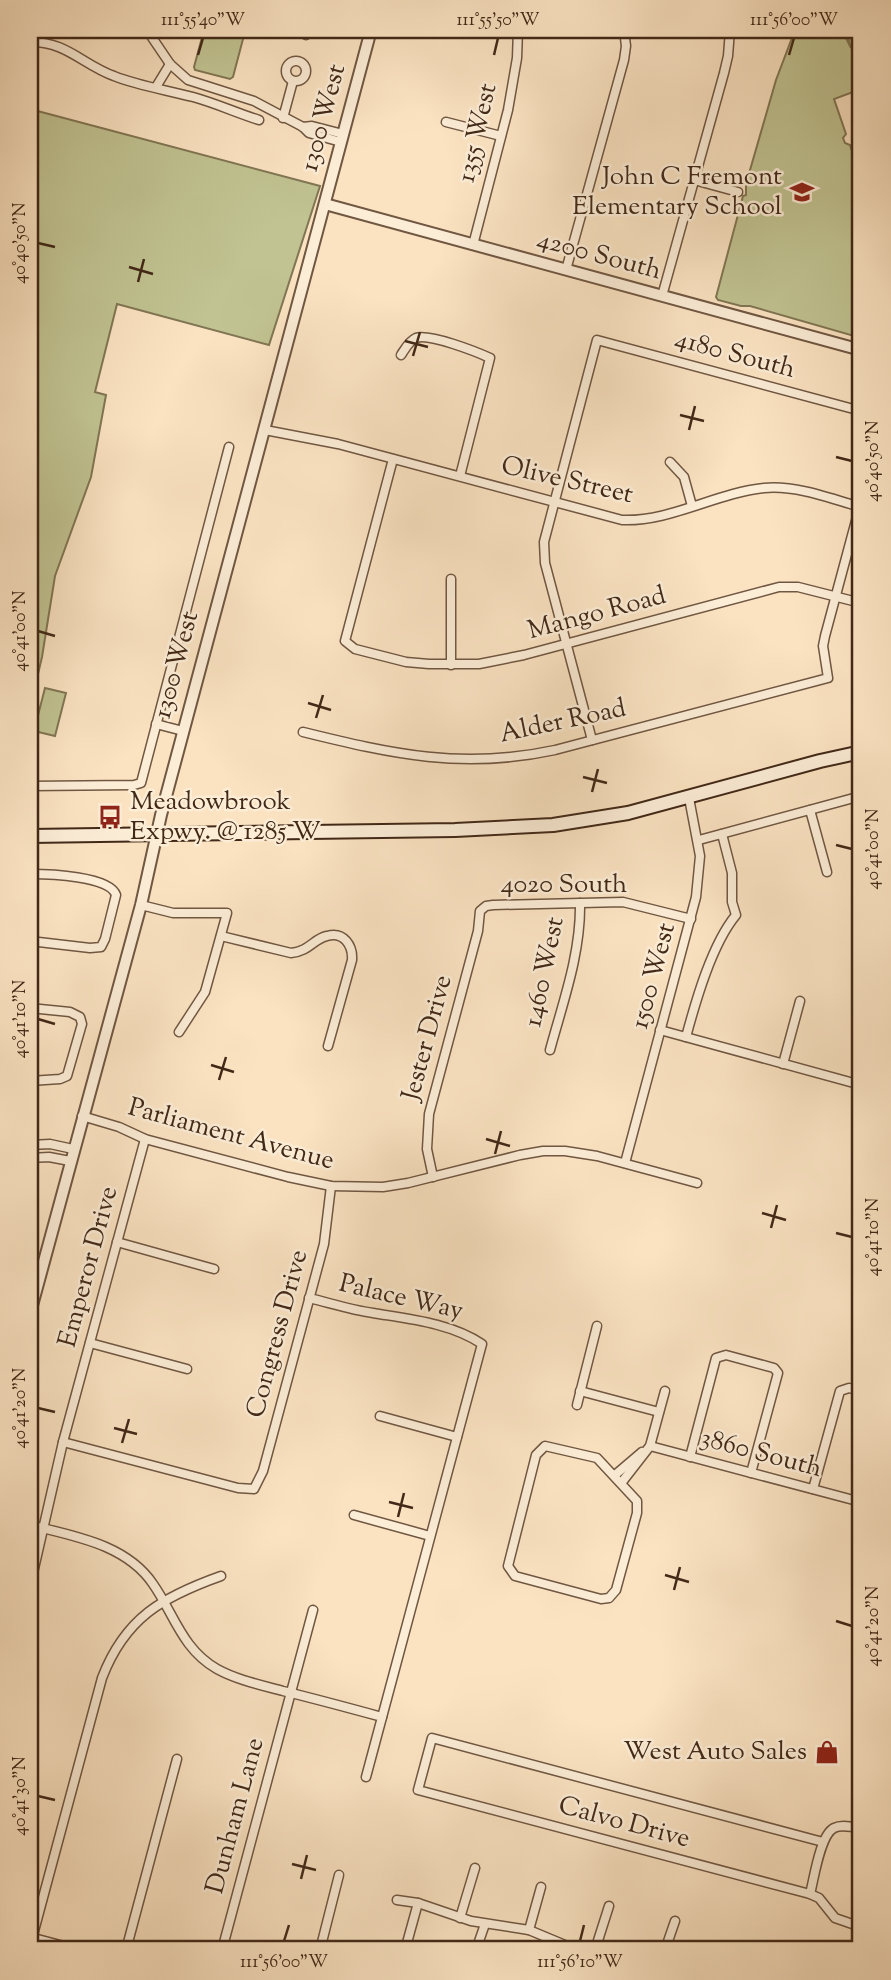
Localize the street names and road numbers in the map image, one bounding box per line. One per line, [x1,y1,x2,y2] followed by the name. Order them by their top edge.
[292,60,356,176] street label: 1300 West
[449,80,507,186] street label: 1355 West
[533,222,665,290] street label: 4200 South
[671,321,799,389] street label: 4180 South
[497,448,637,514] street label: Olive Street
[524,578,671,650] street label: Mango Road
[145,607,209,723] street label: 1300 West
[496,690,630,753] street label: Alder Road
[501,867,627,904] street label: 4020 South
[515,914,575,1030] street label: 1460 West
[622,919,686,1033] street label: 1500 West
[393,971,463,1107] street label: Jester Drive
[124,1090,338,1180] street label: Parliament Avenue
[50,1182,128,1352] street label: Emperor Drive
[238,1246,318,1422] street label: Congress Drive
[335,1266,467,1330] street label: Palace Way
[696,1420,826,1488] street label: 3860 South
[197,1734,275,1898] street label: Dunham Lane
[554,1788,694,1858] street label: Calvo Drive

